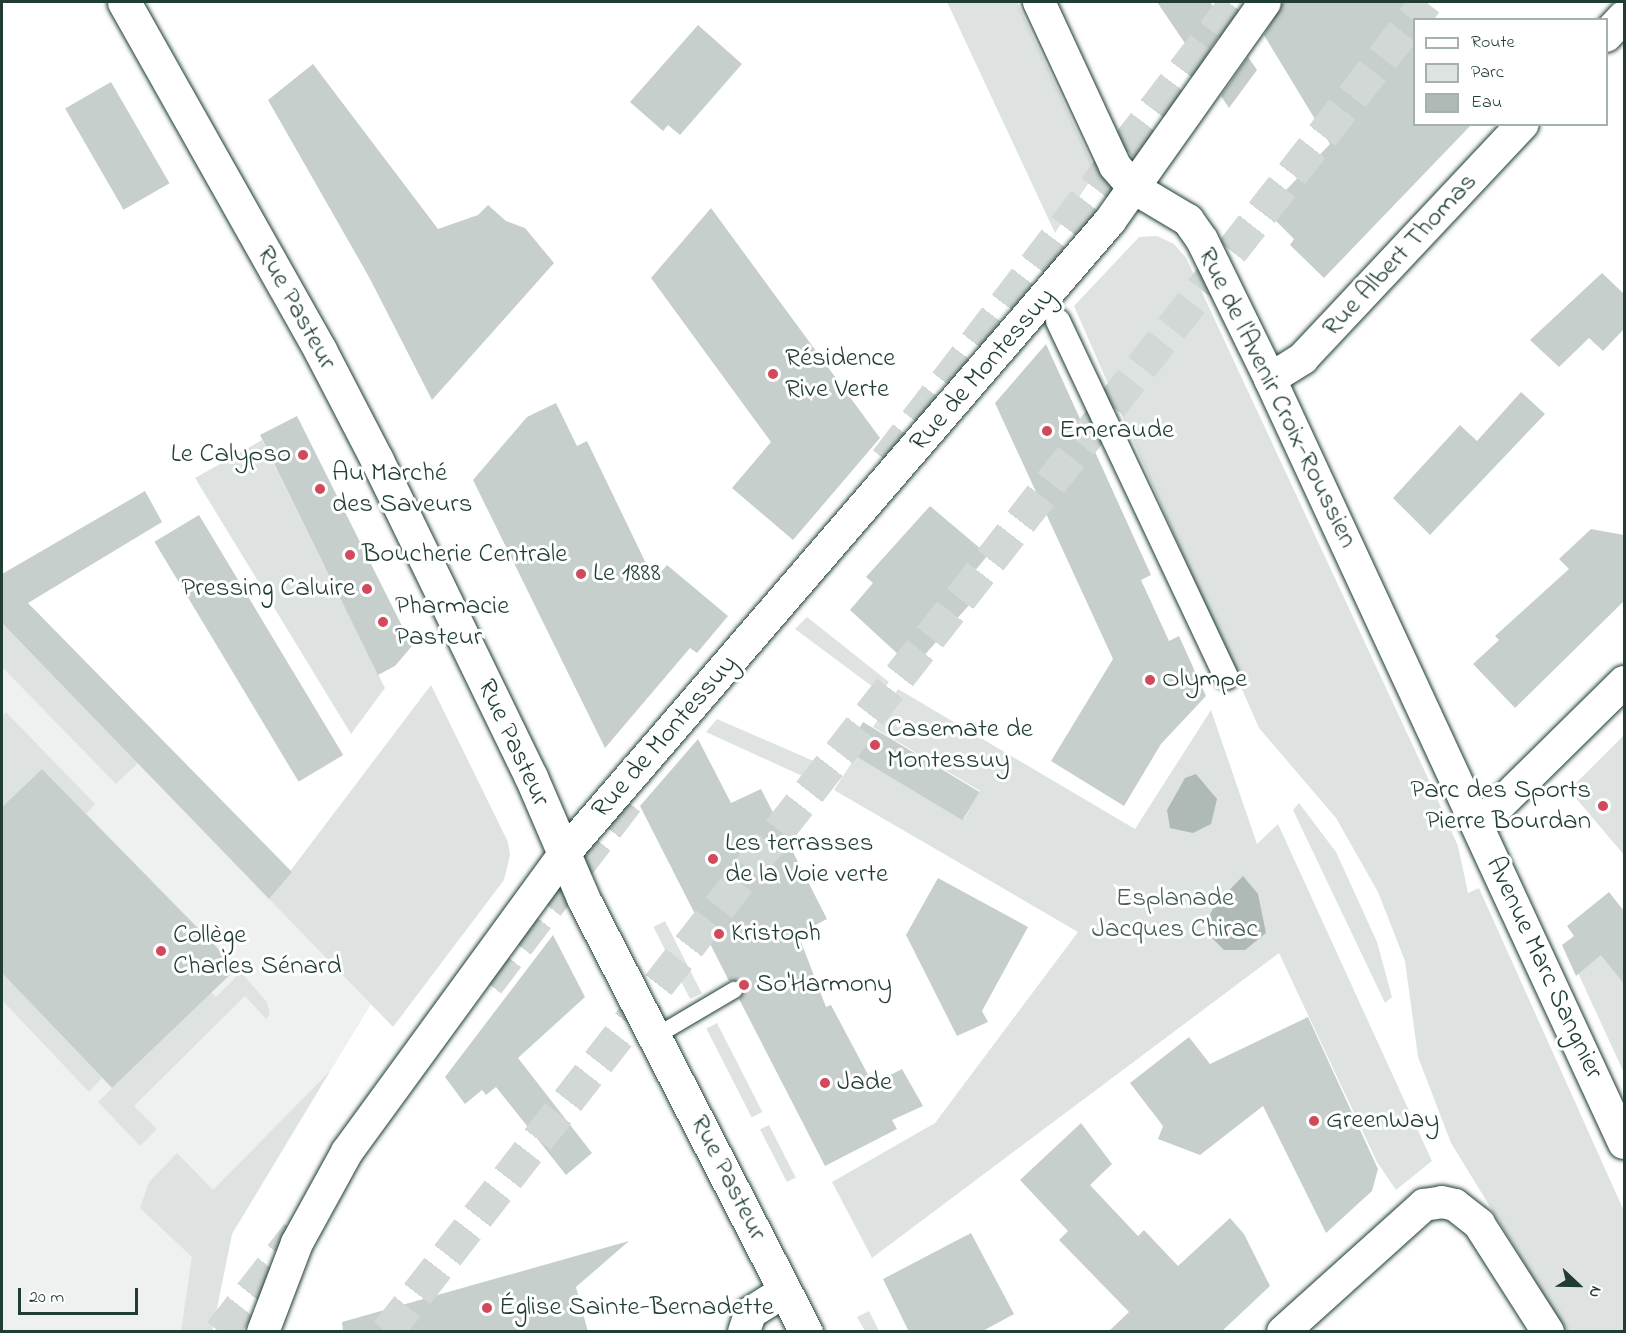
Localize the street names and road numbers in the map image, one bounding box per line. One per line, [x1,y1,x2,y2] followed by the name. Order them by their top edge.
[1316,166,1484,344] street label: Rue Albert Thomas
[249,241,343,375] street label: Rue Pasteur
[1190,243,1364,553] street label: Rue de l'Avenir Croix-Roussien
[903,282,1063,458] street label: Rue de Montessuy
[585,649,745,825] street label: Rue de Montessuy
[470,674,556,812] street label: Rue Pasteur
[1478,852,1610,1084] street label: Avenue Marc Sangnier
[683,1110,773,1246] street label: Rue Pasteur

